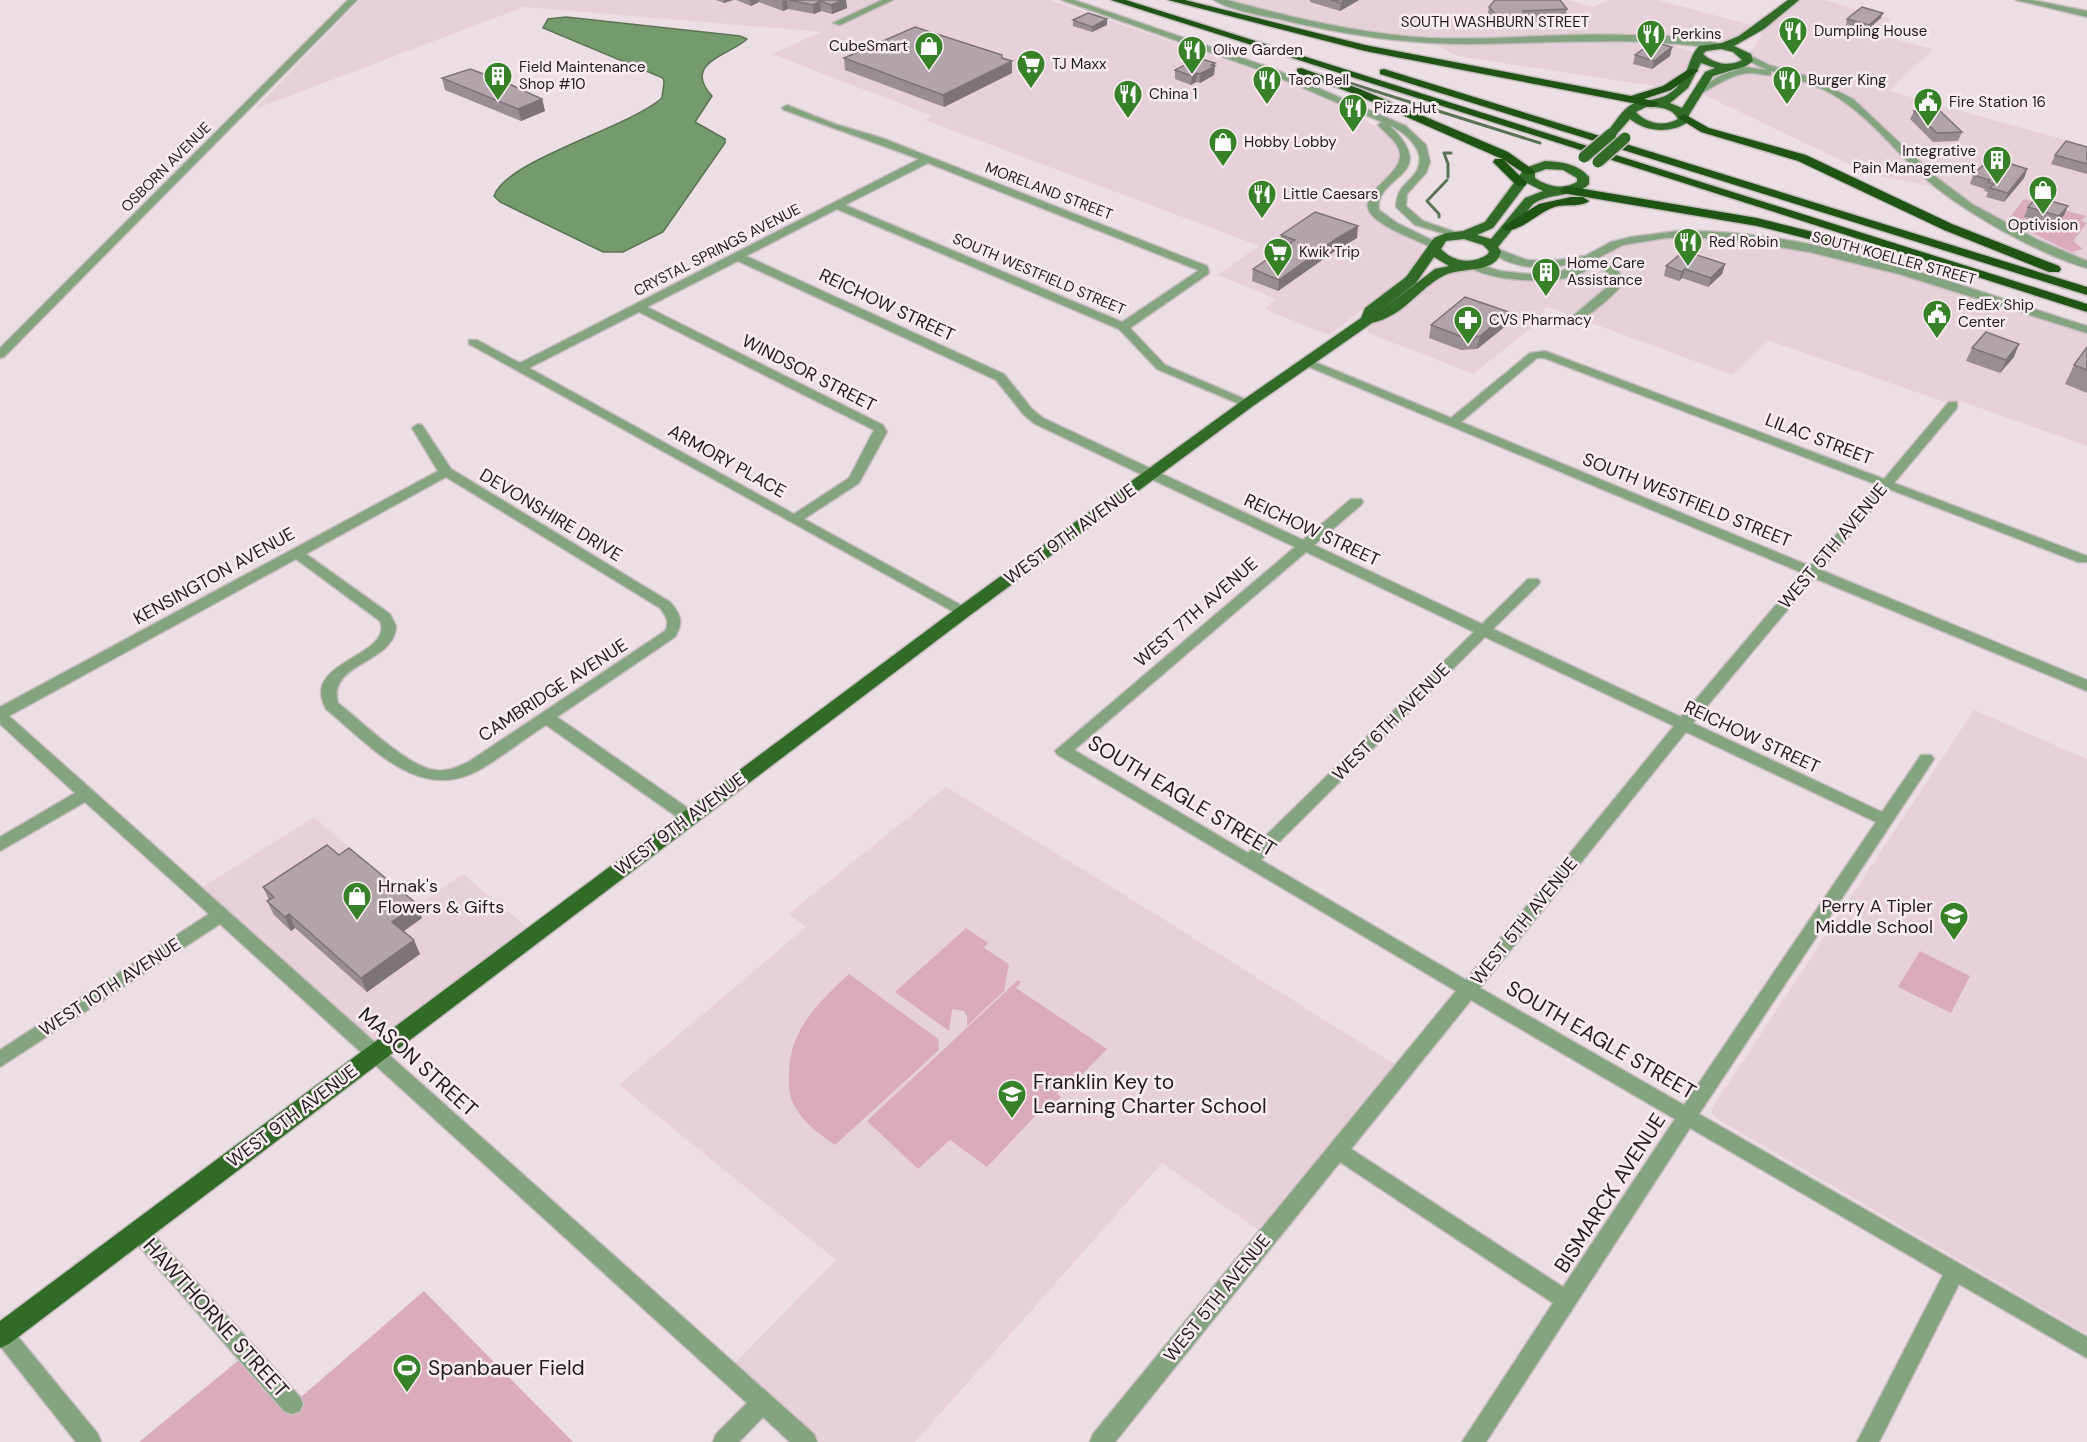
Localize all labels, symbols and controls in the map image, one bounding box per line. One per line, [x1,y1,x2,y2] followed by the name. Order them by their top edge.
[1401,12,1589,32] street label: SOUTH WASHBURN STREET
[1777,15,1809,57] restaurant icon: Dumpling House
[1635,18,1667,60] restaurant icon: Perkins
[1814,21,1927,41] place label: Dumpling House
[1672,24,1722,44] place label: Perkins
[913,30,945,72] shop icon: CubeSmart
[1176,34,1208,76] restaurant icon: Olive Garden
[829,36,908,56] place label: CubeSmart
[1213,40,1303,60] place label: Olive Garden
[1015,48,1047,90] supermarket icon: TJ Maxx
[1052,54,1107,74] place label: TJ Maxx
[519,57,646,94] place label: Field Maintenance Shop #10
[482,60,514,102] building icon: Field Maintenance Shop #10
[1251,64,1283,106] restaurant icon: Taco Bell
[1771,64,1803,106] restaurant icon: Burger King
[1288,70,1349,90] place label: Taco Bell
[1808,70,1886,90] place label: Burger King
[1112,78,1144,120] restaurant icon: China 1
[1149,84,1197,104] place label: China 1
[1912,86,1944,128] public building icon: Fire Station 16
[1337,92,1369,134] restaurant icon: Pizza Hut
[1949,92,2046,112] place label: Fire Station 16
[1374,98,1437,118] place label: Pizza Hut
[117,118,215,216] street label: OSBORN AVENUE
[1207,126,1239,168] shop icon: Hobby Lobby
[1244,132,1337,152] place label: Hobby Lobby
[1853,141,1976,178] place label: Integrative Pain Management
[1981,144,2013,186] building icon: Integrative Pain Management
[982,157,1116,225] street label: MORELAND STREET
[2027,174,2059,216] shop icon: Optivision
[1246,178,1278,220] restaurant icon: Little Caesars
[1283,184,1378,204] place label: Little Caesars
[630,199,804,301] street label: CRYSTAL SPRINGS AVENUE
[2008,215,2078,235] place label: Optivision
[1672,226,1704,268] restaurant icon: Red Robin
[1810,226,1978,290] street label: SOUTH KOELLER STREET
[949,228,1129,320] street label: SOUTH WESTFIELD STREET
[1709,232,1778,252] place label: Red Robin
[1262,236,1294,278] supermarket icon: Kwik Trip
[1299,242,1360,262] place label: Kwik Trip
[1567,253,1645,290] place label: Home Care Assistance
[1530,256,1562,298] building icon: Home Care Assistance
[815,263,959,347] street label: REICHOW STREET
[1958,295,2034,332] place label: FedEx Ship Center
[1921,298,1953,340] public building icon: FedEx Ship Center
[1452,304,1484,346] pharmacy icon: CVS Pharmacy
[1489,310,1592,330] place label: CVS Pharmacy
[738,329,880,417] street label: WINDSOR STREET
[1762,407,1876,471] street label: LILAC STREET
[664,419,790,503] street label: ARMORY PLACE
[1579,447,1795,553] street label: SOUTH WESTFIELD STREET
[475,463,627,567] street label: DEVONSHIRE DRIVE
[999,478,1141,590] street label: WEST 9TH AVENUE
[1773,478,1893,614] street label: WEST 5TH AVENUE
[1240,488,1384,572] street label: REICHOW STREET
[129,522,299,630] street label: KENSINGTON AVENUE
[1129,552,1263,672] street label: WEST 7TH AVENUE
[474,633,632,747] street label: CAMBRIDGE AVENUE
[1327,658,1455,786] street label: WEST 6TH AVENUE
[1680,695,1824,779] street label: REICHOW STREET
[1083,729,1281,863] street label: SOUTH EAGLE STREET
[610,767,750,881] street label: WEST 9TH AVENUE
[1465,852,1583,990] street label: WEST 5TH AVENUE
[378,874,504,919] place label: Hrnak's Flowers & Gifts
[341,880,373,922] shop icon: Hrnak's Flowers & Gifts
[1815,894,1933,939] place label: Perry A Tipler Middle School
[1938,900,1970,942] school or university icon: Perry A Tipler Middle School
[35,932,185,1042] street label: WEST 10TH AVENUE
[1501,974,1701,1106] street label: SOUTH EAGLE STREET
[352,1001,484,1123] street label: MASON STREET
[222,1059,362,1173] street label: WEST 9TH AVENUE
[1033,1068,1267,1120] place label: Franklin Key to Learning Charter School
[996,1078,1028,1120] school or university icon: Franklin Key to Learning Charter School
[1548,1108,1672,1278] street label: BISMARCK AVENUE
[1158,1229,1276,1367] street label: WEST 5TH AVENUE
[137,1232,295,1404] street label: HAWTHORNE STREET
[391,1352,423,1394] sports icon: Spanbauer Field
[428,1354,585,1382] place label: Spanbauer Field

